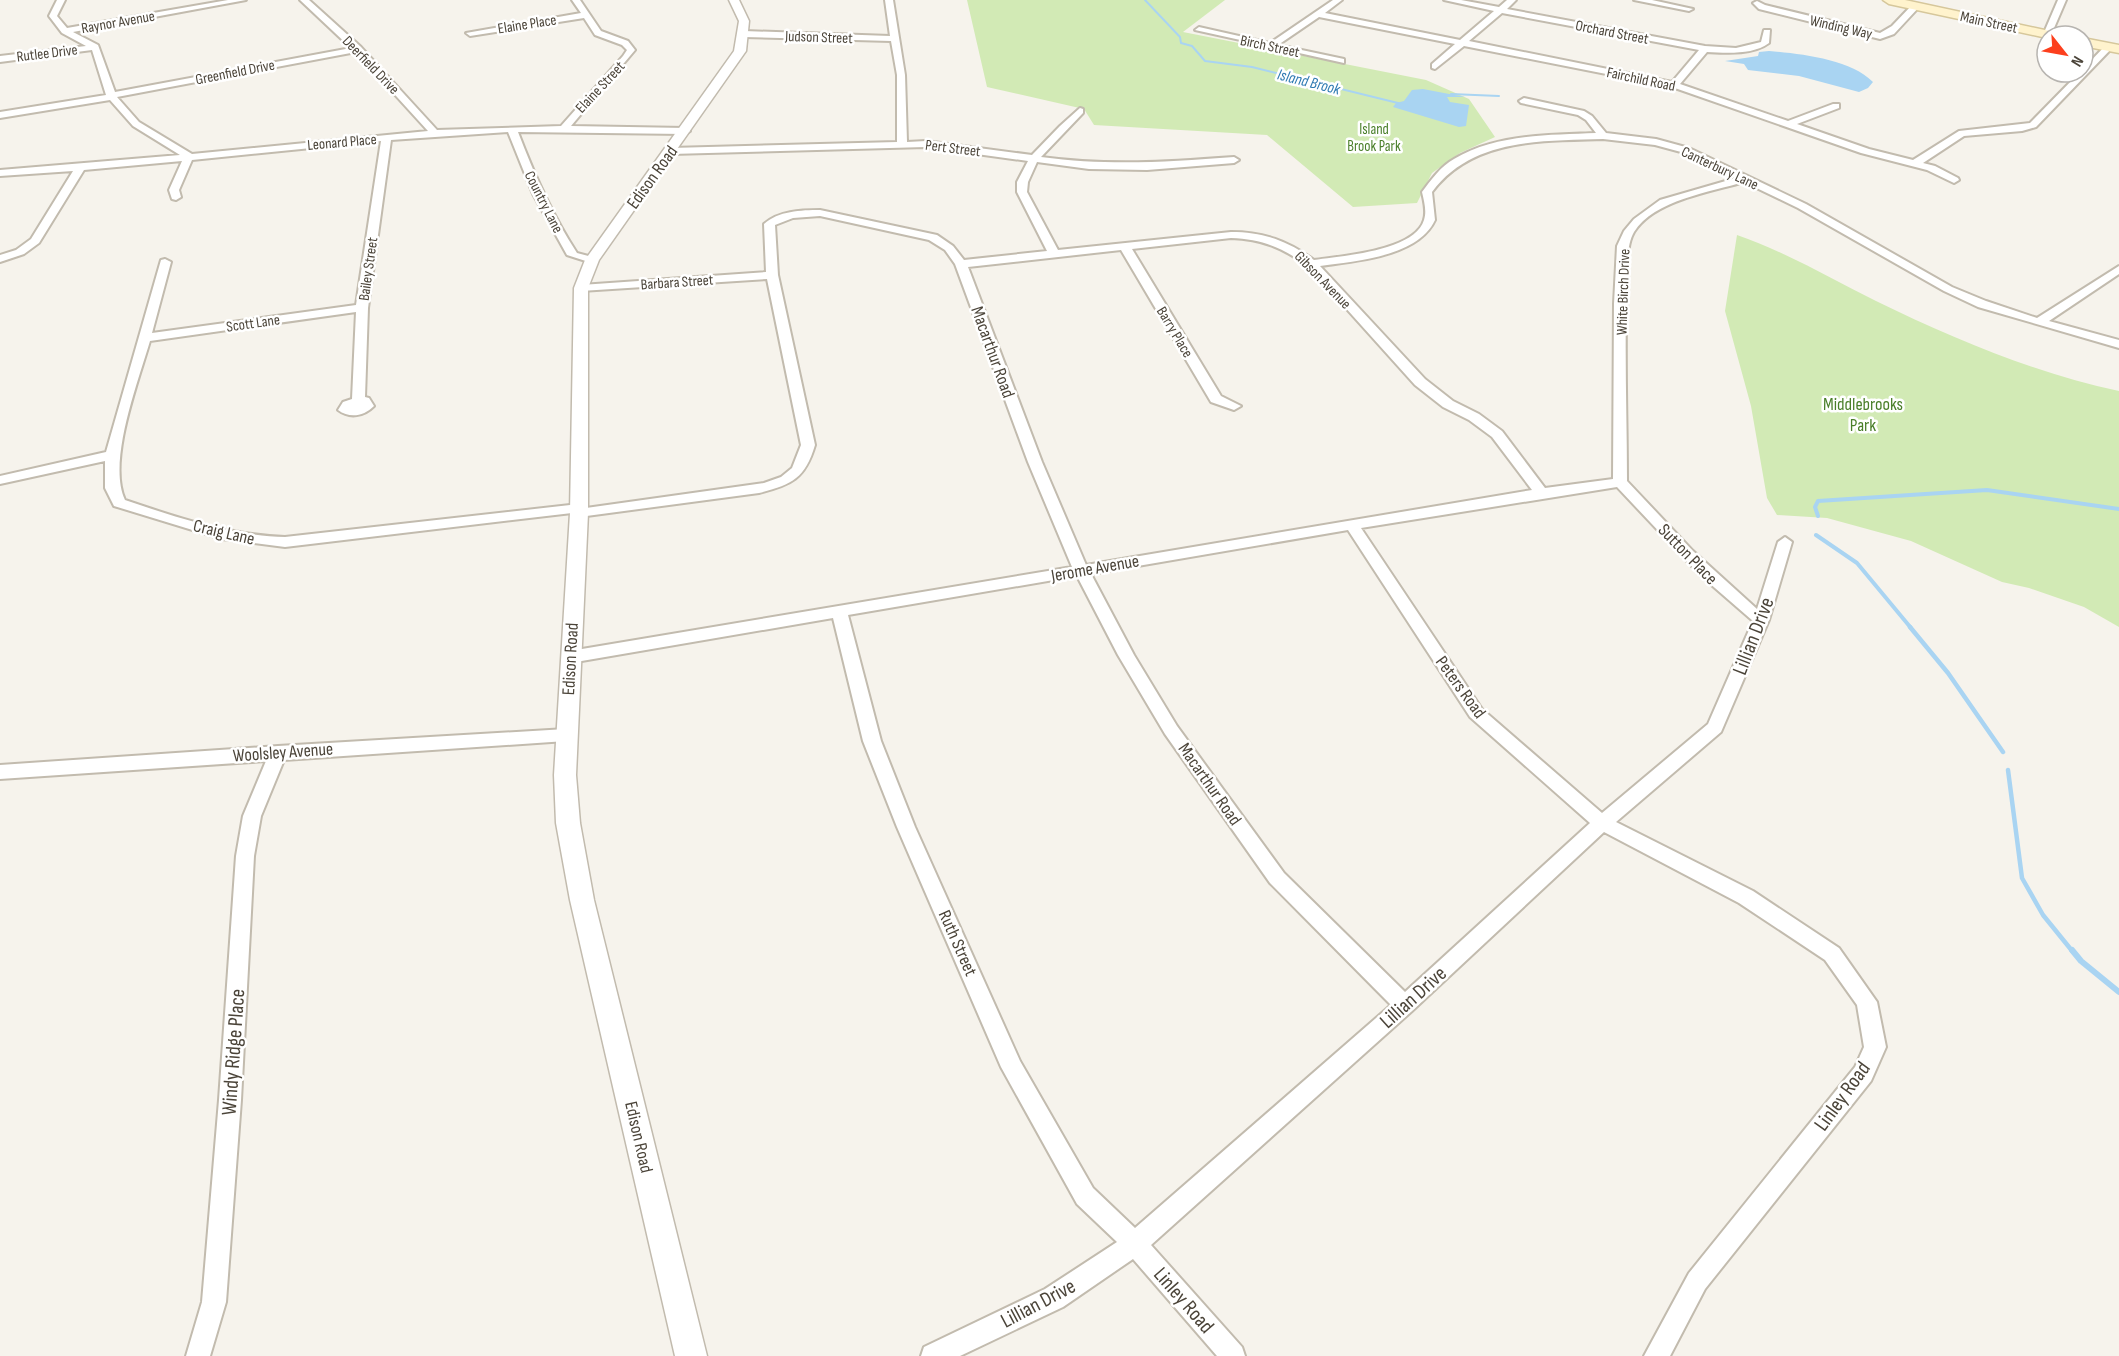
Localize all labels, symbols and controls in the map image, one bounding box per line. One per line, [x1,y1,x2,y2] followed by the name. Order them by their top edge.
[80,7,156,38] street label: Raynor Avenue
[1959,7,2020,38] street label: Main Street
[496,10,558,39] street label: Elaine Place
[1808,11,1874,44] street label: Winding Way
[1574,16,1650,49] street label: Orchard Street
[2035,24,2095,84] north arrow
[784,27,854,48] street label: Judson Street
[1239,31,1302,62] street label: Birch Street
[338,32,403,99] street label: Deerfield Drive
[16,40,79,67] street label: Rutlee Drive
[2066,52,2087,70] text: N
[194,56,276,89] street label: Greenfield Drive
[572,57,629,117] street label: Elaine Street
[1605,63,1677,96] street label: Fairchild Road
[1275,65,1343,100] water label: Island Brook
[1347,120,1401,156] park label: Island Brook Park
[307,130,377,155] street label: Leonard Place
[924,136,982,161] street label: Pert Street
[623,142,682,213] street label: Edison Road
[1678,142,1761,195] street label: Canterbury Lane
[520,168,567,236] street label: Country Lane
[355,236,382,302] street label: Bailey Street
[1290,247,1355,313] street label: Gibson Avenue
[1612,249,1635,336] street label: White Birch Drive
[640,270,714,295] street label: Barbara Street
[1152,303,1197,361] street label: Barry Place
[966,304,1019,401] street label: Macarthur Road
[225,310,281,337] street label: Scott Lane
[1823,394,1903,436] park label: Middlebrooks Park
[191,515,257,550] street label: Craig Lane
[1654,520,1722,589] street label: Sutton Place
[1048,550,1141,587] street label: Jerome Avenue
[1727,594,1780,678] street label: Lillian Drive
[558,622,583,696] street label: Edison Road
[1431,652,1490,722] street label: Peters Road
[232,739,334,766] street label: Woolsley Avenue
[1174,739,1246,829] street label: Macarthur Road
[934,907,982,980] street label: Ruth Street
[1375,961,1452,1034] street label: Lillian Drive
[217,988,250,1116] street label: Windy Ridge Place
[1809,1057,1876,1136] street label: Linley Road
[620,1099,657,1175] street label: Edison Road
[1148,1262,1219,1338] street label: Linley Road
[997,1273,1080,1333] street label: Lillian Drive

